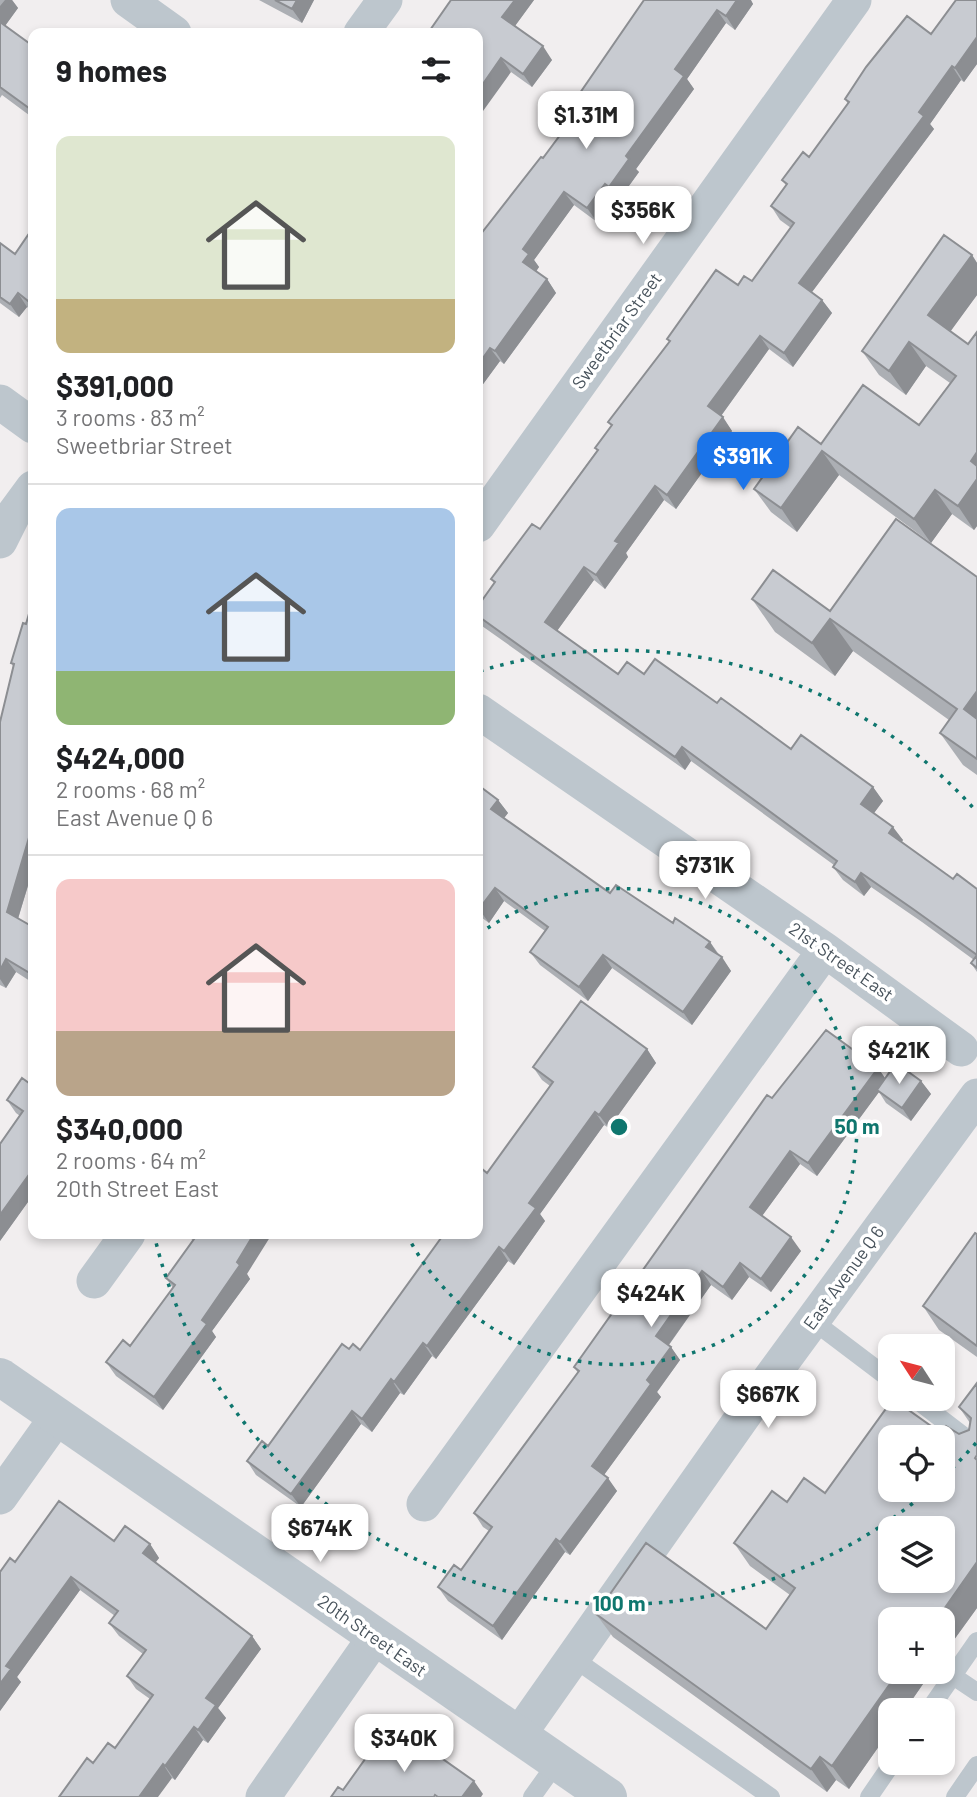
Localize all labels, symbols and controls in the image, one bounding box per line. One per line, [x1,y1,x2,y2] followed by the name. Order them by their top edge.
[417,51,455,89] icon: filters
[56,52,167,88] text: 9 homes
[529,92,643,151] pin: $1.31M
[554,100,618,128] text: $1.31M
[193,182,319,308] icon: home
[594,187,692,246] pin: $356K
[611,195,675,223] text: $356K
[567,268,666,393] street label: Sweetbriar Street
[56,367,174,403] text: $391,000
[56,403,205,431] text: 3 rooms · 83 m²
[56,431,233,459] text: Sweetbriar Street
[694,433,792,492] pin: $391K
[713,441,773,469] text: $391K
[193,554,319,680] icon: home
[56,739,185,775] text: $424,000
[56,775,205,803] text: 2 rooms · 68 m²
[56,803,213,831] text: East Avenue Q 6
[656,842,754,901] pin: $731K
[675,850,735,878] text: $731K
[785,917,898,1005] street label: 21st Street East
[193,925,319,1051] icon: home
[850,1026,948,1086] pin: $421K
[868,1035,930,1063] text: $421K
[56,1110,183,1146] text: $340,000
[834,1113,880,1138] text: 50 m
[607,1115,631,1139] centre of rings
[56,1146,206,1174] text: 2 rooms · 64 m²
[56,1174,219,1202] text: 20th Street East
[798,1221,888,1334] street label: East Avenue Q 6
[602,1270,700,1329] pin: $424K
[617,1278,685,1306] text: $424K
[878,1334,956,1410] north arrow
[878,1334,955,1775] map controls
[719,1370,817,1430] pin: $667K
[736,1379,800,1407] text: $667K
[878,1425,955,1502] button: locate
[271,1504,369,1564] pin: $674K
[287,1513,353,1541] text: $674K
[878,1516,955,1593] button: layers
[314,1590,431,1681] street label: 20th Street East
[592,1590,646,1615] text: 100 m
[878,1607,955,1684] button: +
[878,1698,955,1775] button: −
[355,1714,453,1774] pin: $340K
[371,1723,438,1751] text: $340K

